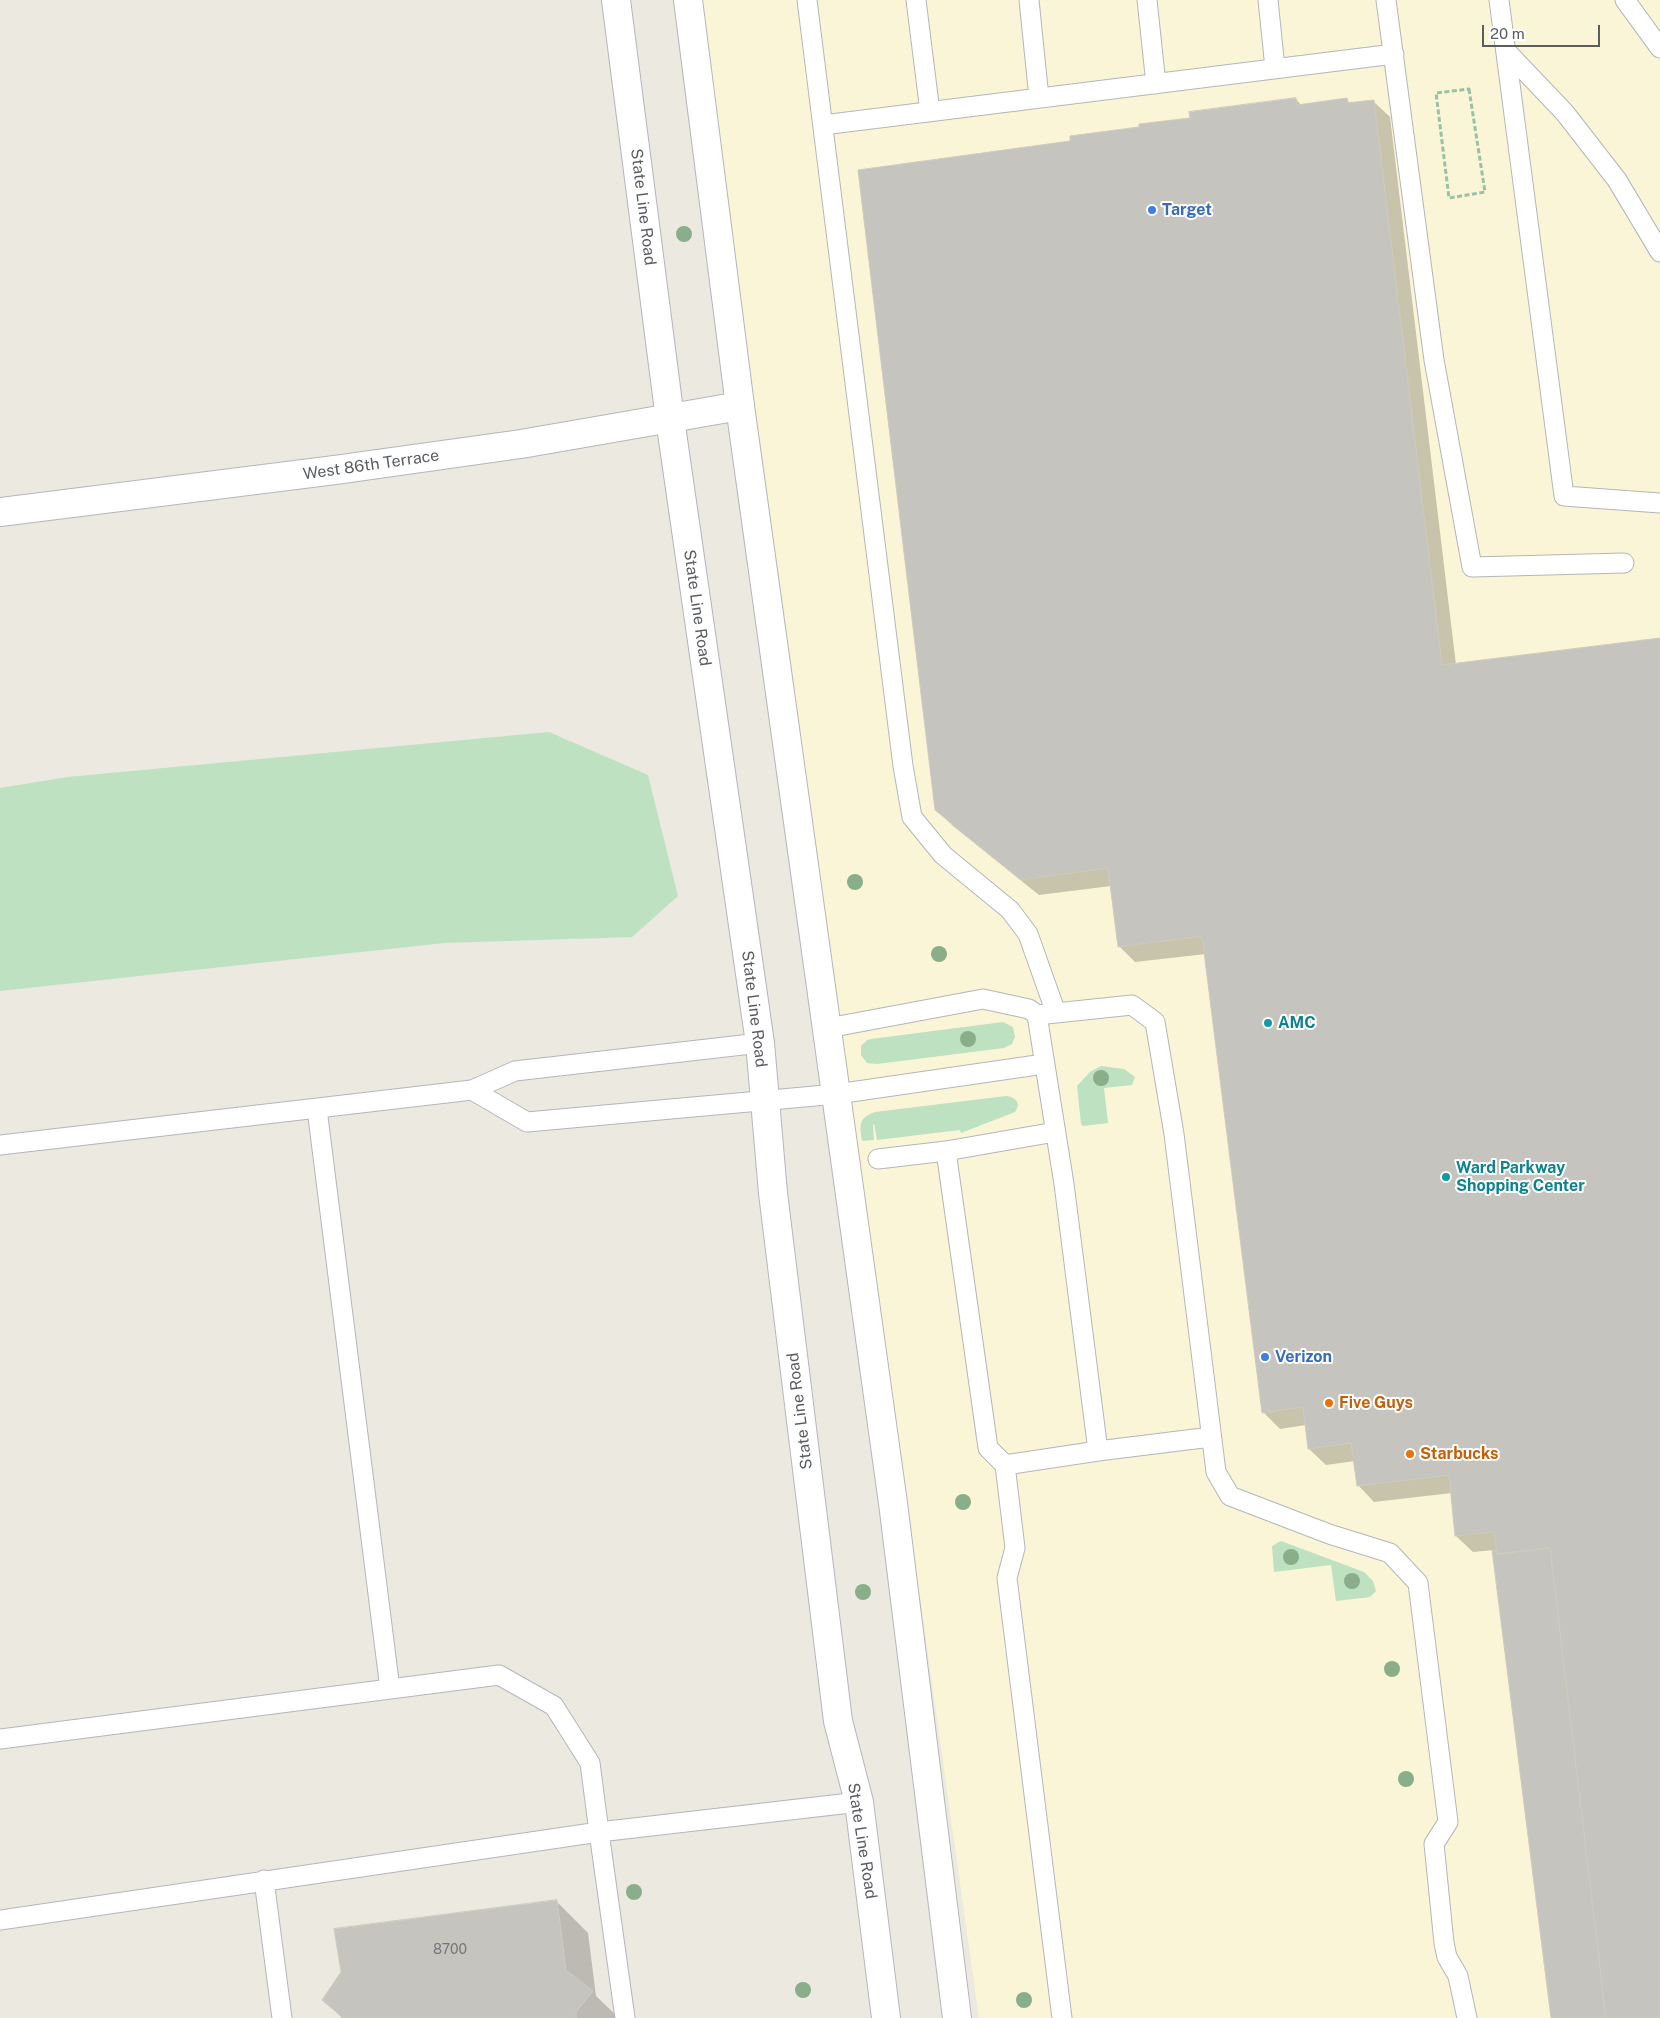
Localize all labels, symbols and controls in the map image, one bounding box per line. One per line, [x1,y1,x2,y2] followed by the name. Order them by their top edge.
[1485,15,1602,47] scale bar
[1490,25,1525,42] text: 20 m
[626,148,660,266] street label: State Line Road
[1162,200,1212,220] place label: Target
[1146,204,1158,216] marker: Target
[302,446,440,484] street label: West 86th Terrace
[679,549,715,667] street label: State Line Road
[737,950,771,1068] street label: State Line Road
[1278,1013,1316,1033] place label: AMC
[1262,1017,1274,1029] marker: AMC
[1456,1158,1585,1196] place label: Ward Parkway Shopping Center
[1440,1171,1452,1183] marker: Ward Parkway Shopping Center
[1275,1347,1332,1367] place label: Verizon
[1259,1351,1271,1363] marker: Verizon
[783,1352,817,1470] street label: State Line Road
[1339,1393,1413,1413] place label: Five Guys
[1323,1397,1335,1409] marker: Five Guys
[1420,1444,1498,1464] place label: Starbucks
[1404,1448,1416,1460] marker: Starbucks
[843,1782,881,1900] street label: State Line Road
[433,1942,467,1958] house number: 8700

